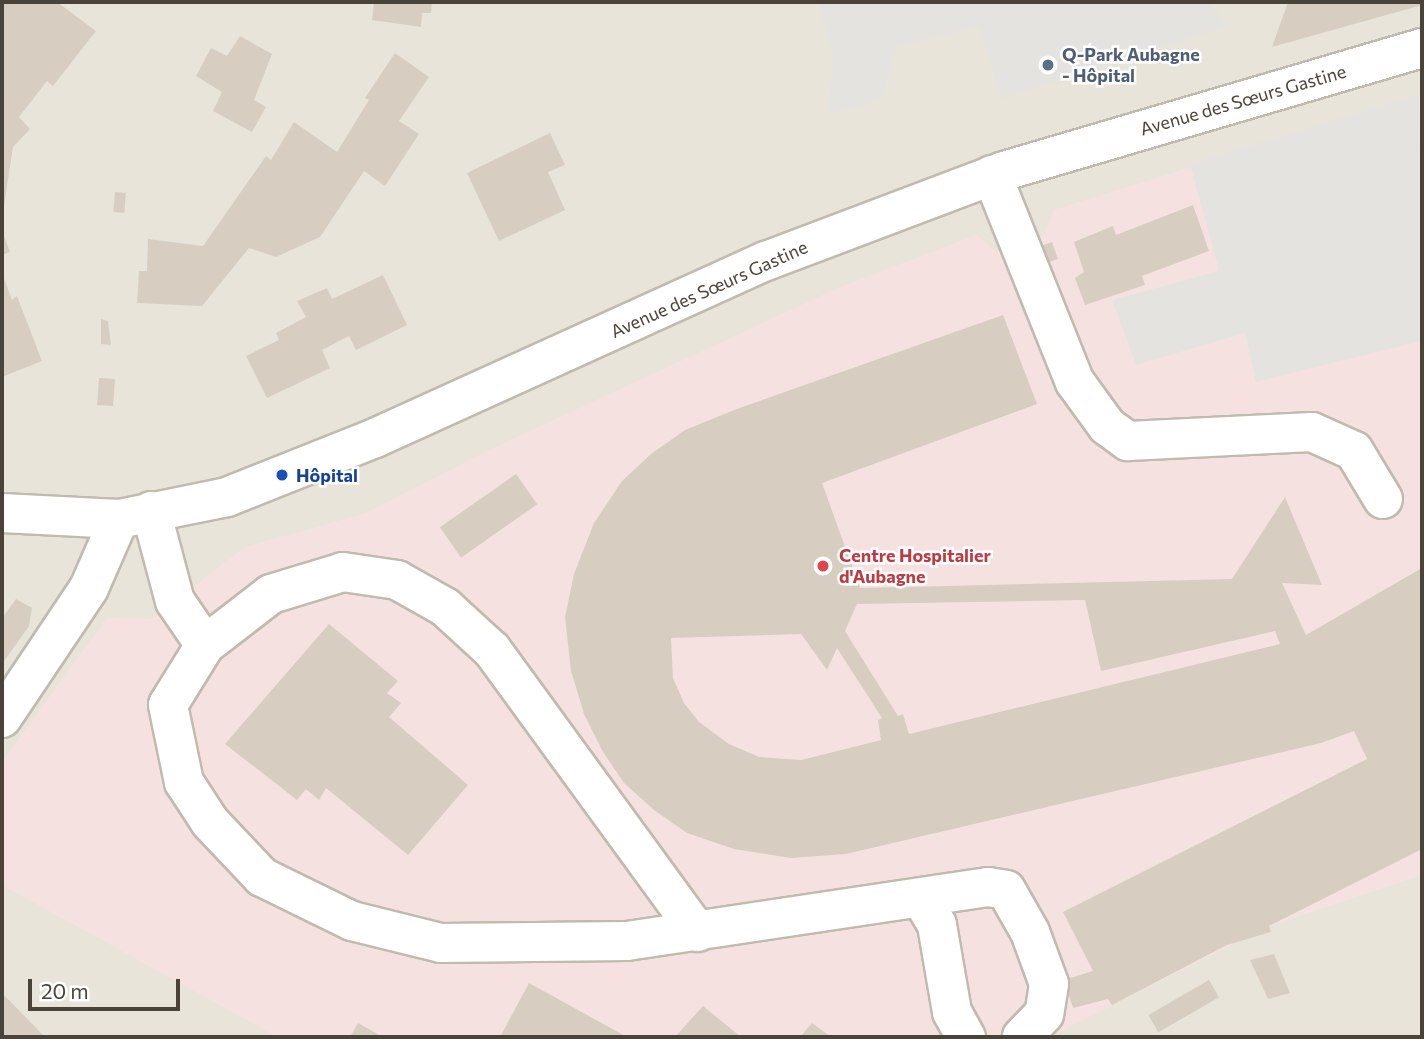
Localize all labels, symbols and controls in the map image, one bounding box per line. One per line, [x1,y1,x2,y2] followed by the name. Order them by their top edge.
[1062,44,1200,86] place label: Q-Park Aubagne - Hôpital
[1040,57,1056,73] marker: Q-Park Aubagne - Hôpital
[1137,60,1349,140] street label: Avenue des Sœurs Gastine
[607,236,811,342] street label: Avenue des Sœurs Gastine
[296,464,358,486] place label: Hôpital
[274,467,290,483] marker: Hôpital
[839,545,991,588] place label: Centre Hospitalier d'Aubagne
[813,556,833,576] marker: Centre Hospitalier d'Aubagne
[32,965,184,1009] scale bar
[41,978,89,1003] text: 20 m

